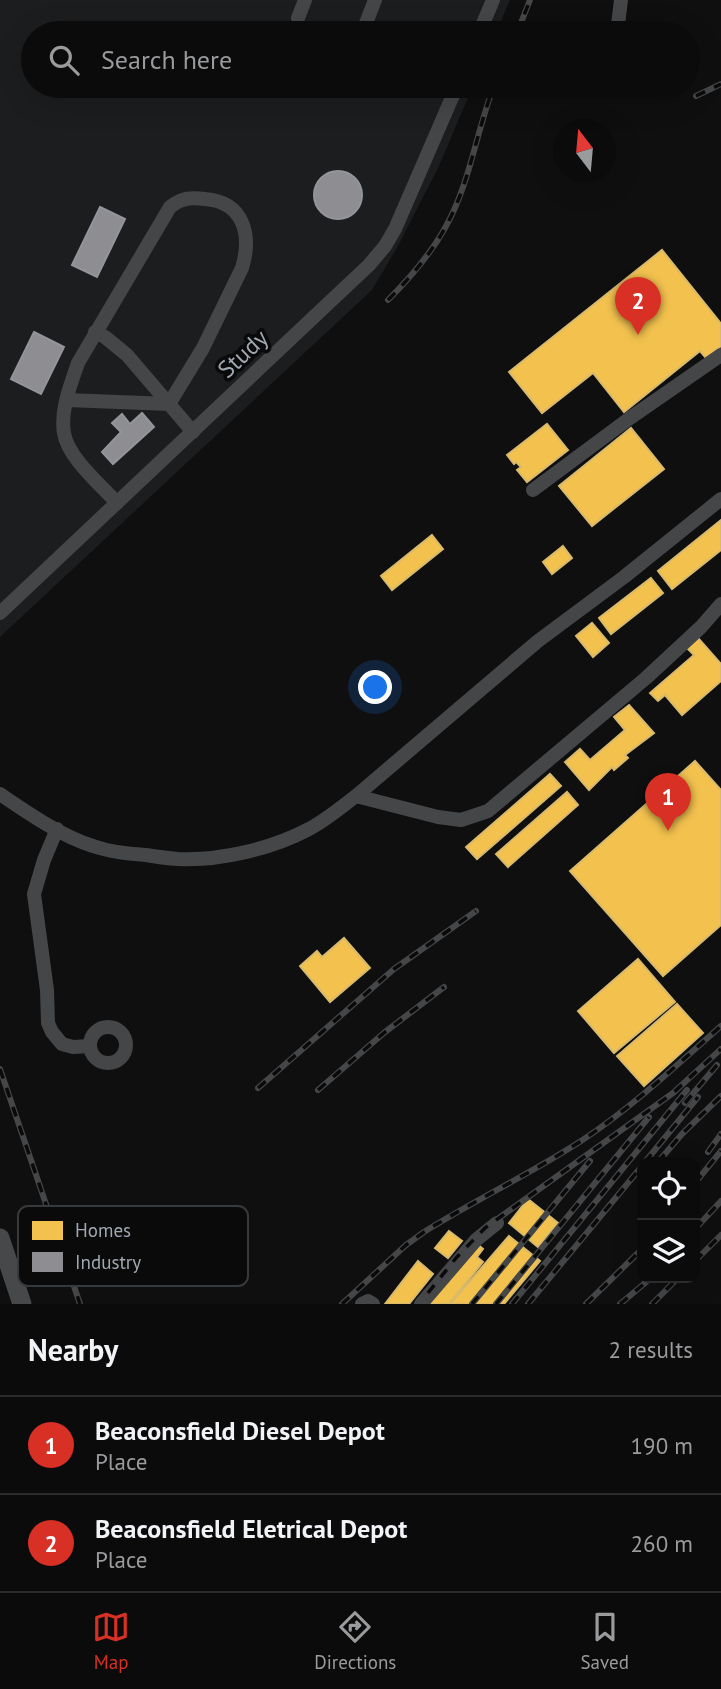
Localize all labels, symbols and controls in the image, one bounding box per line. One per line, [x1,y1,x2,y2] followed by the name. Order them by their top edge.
[21,21,700,98] search box
[45,41,83,79] icon: search
[101,43,232,76] text: Search here
[553,119,616,182] north arrow
[615,277,661,335] pin: 2
[211,323,274,385] street label: Study
[358,670,392,704] your location
[645,773,691,831] pin: 1
[637,1157,700,1283] map controls
[637,1157,700,1220] button: locate
[18,1206,248,1286] legend
[75,1218,131,1242] text: Homes
[637,1220,700,1283] button: layers
[75,1250,141,1274] text: Industry
[28,1330,118,1369] text: Nearby
[609,1335,693,1364] text: 2 results
[95,1414,385,1447] text: Beaconsfield Diesel Depot
[44,1431,58,1460] text: 1
[631,1431,693,1460] text: 190 m
[95,1447,148,1476] text: Place
[95,1512,407,1545] text: Beaconsfield Eletrical Depot
[44,1529,58,1558] text: 2
[631,1529,693,1558] text: 260 m
[95,1545,148,1574] text: Place
[92,1608,130,1674] tab: Map
[314,1608,396,1674] tab: Directions
[581,1608,629,1674] tab: Saved

